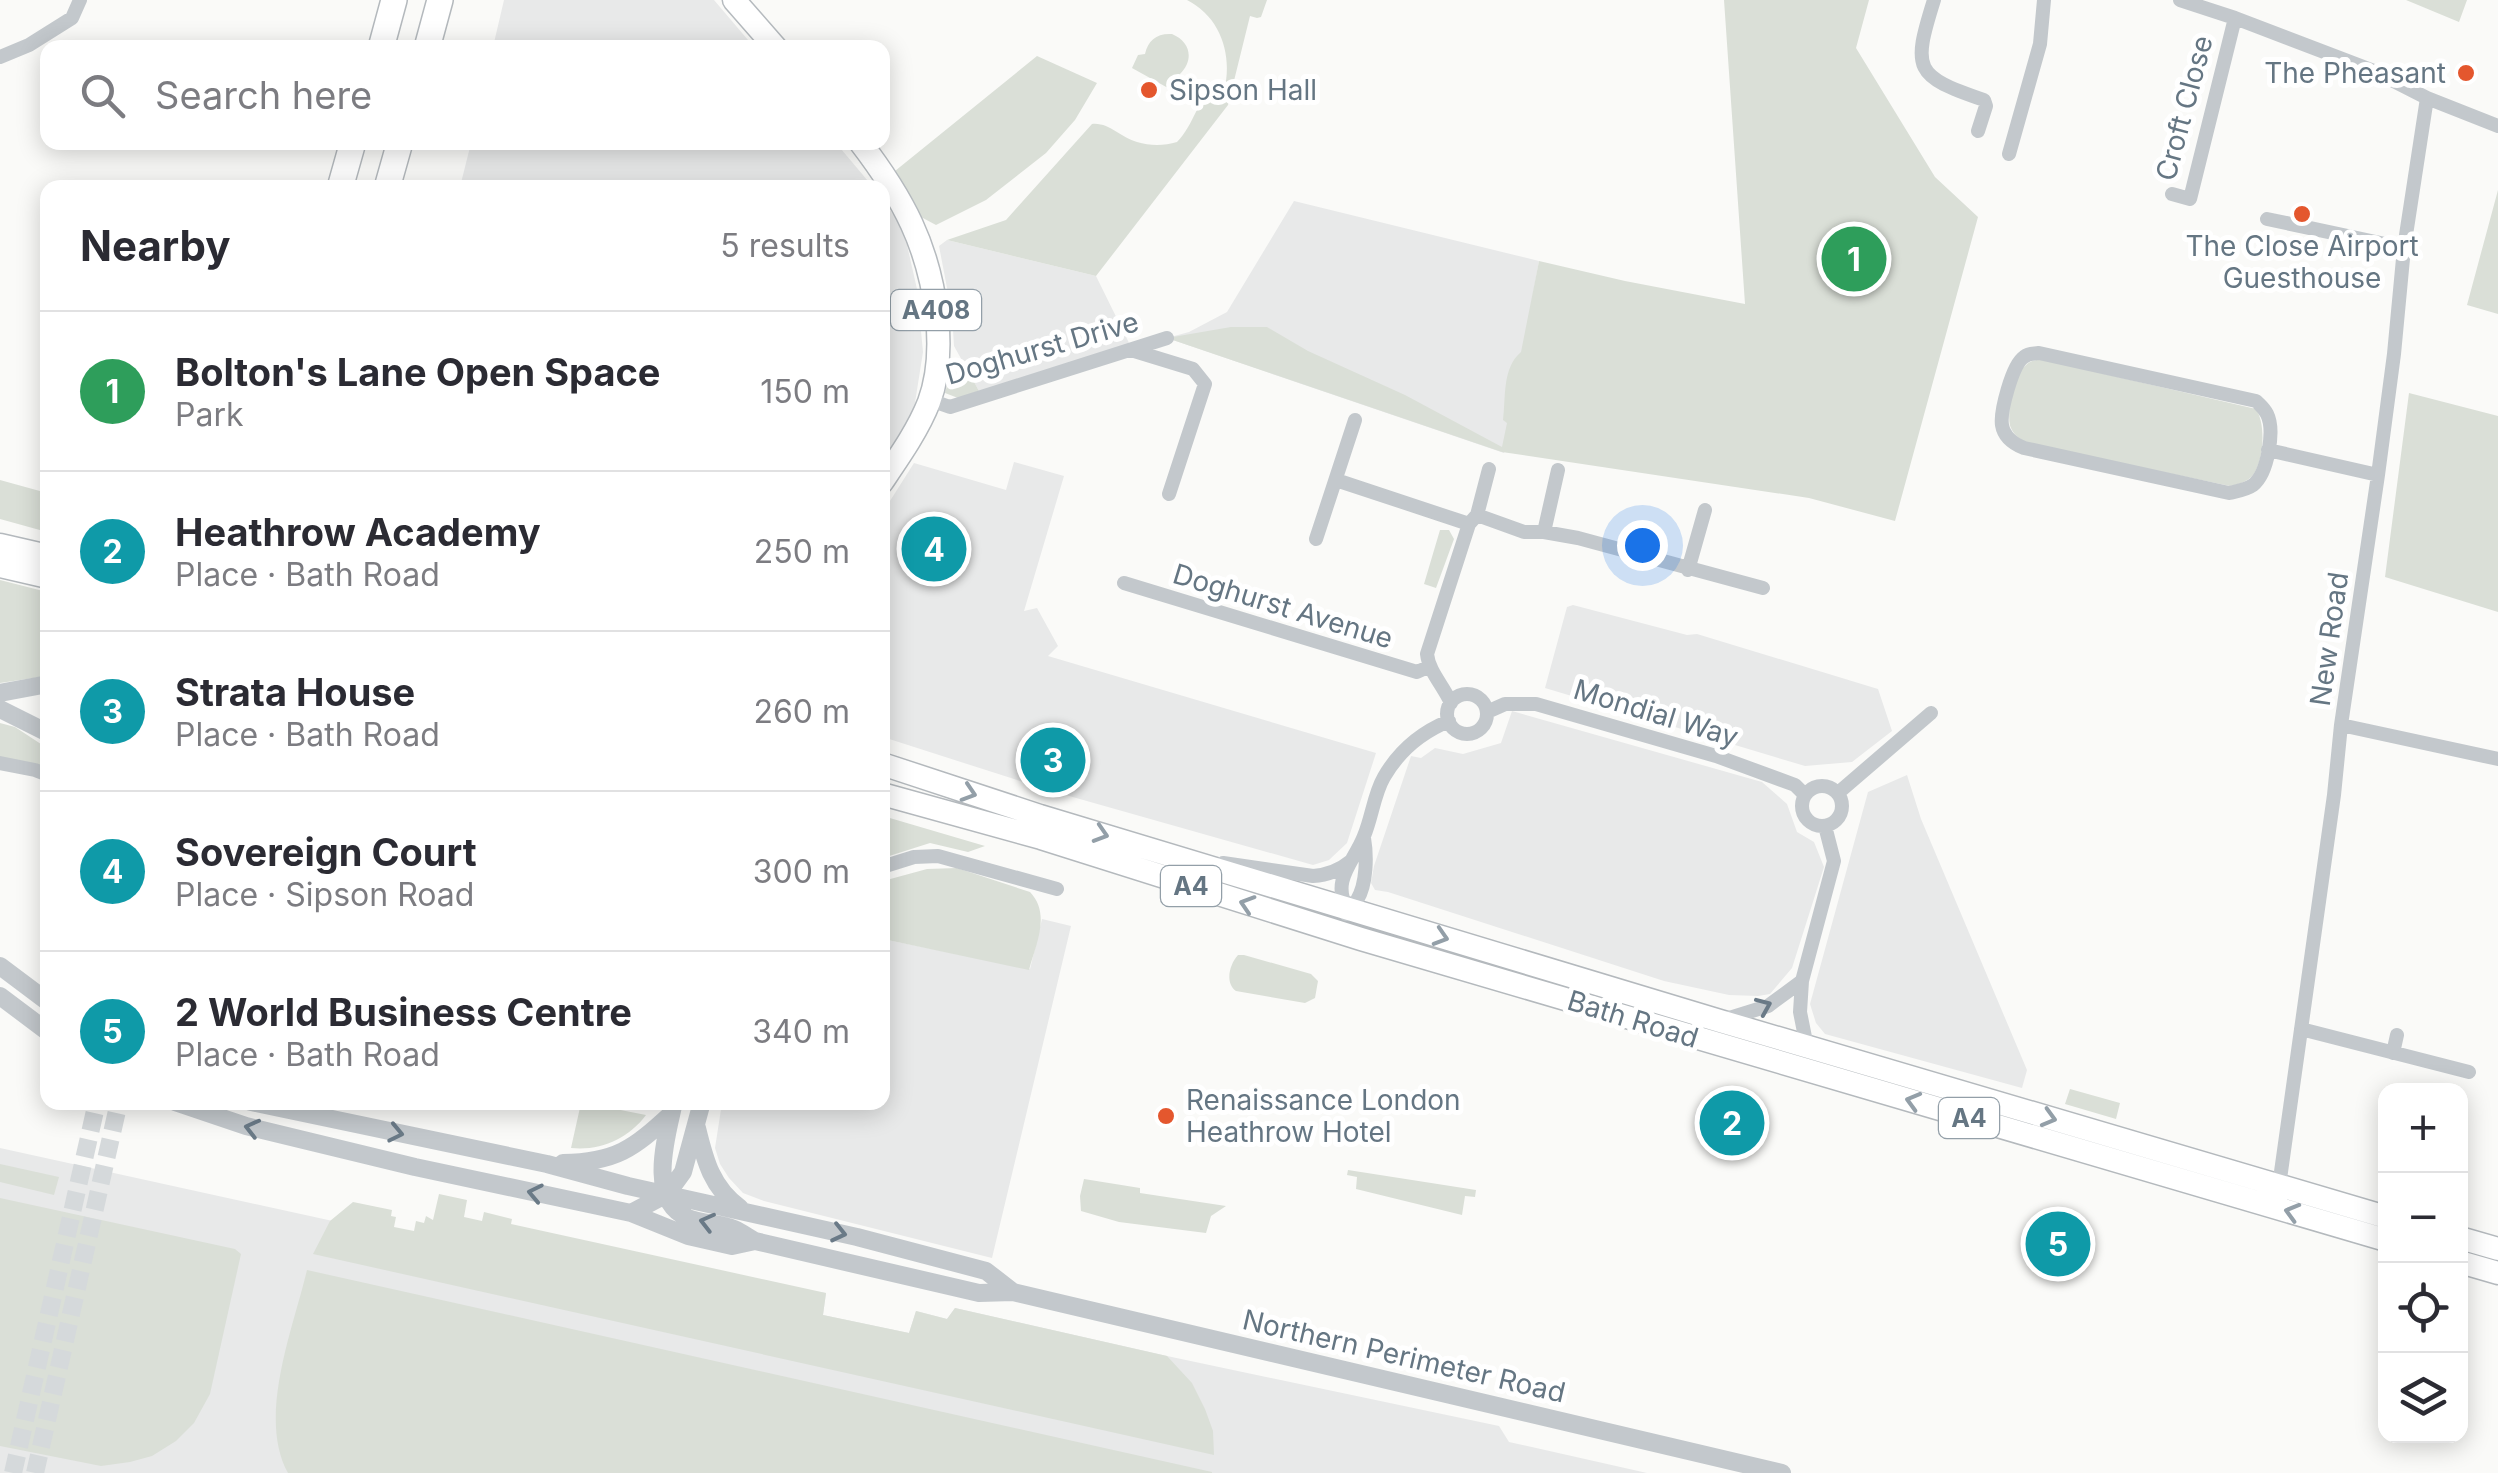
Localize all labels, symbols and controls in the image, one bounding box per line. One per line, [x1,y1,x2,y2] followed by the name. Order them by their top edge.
[2148,32,2220,184] street label: Croft Close
[40,40,890,150] search box
[2264,56,2446,90] place label: The Pheasant
[2455,62,2477,84] marker: The Pheasant
[75,68,130,123] icon: search
[155,72,372,118] text: Search here
[1169,73,1317,107] place label: Sipson Hall
[1138,79,1160,101] marker: Sipson Hall
[2291,203,2313,225] marker: The Close Airport Guesthouse
[80,220,231,271] text: Nearby
[1822,222,1886,296] pin: 1
[720,226,850,265] text: 5 results
[2185,229,2419,295] place label: The Close Airport Guesthouse
[891,290,981,330] road number: A408
[942,304,1142,392] street label: Doghurst Drive
[175,349,661,395] text: Bolton's Lane Open Space
[106,372,119,411] text: 1
[760,372,850,411] text: 150 m
[175,395,244,434] text: Park
[175,509,541,555] text: Heathrow Academy
[902,512,966,586] pin: 4
[1617,520,1668,571] your location
[102,532,123,571] text: 2
[754,532,850,571] text: 250 m
[175,555,440,594] text: Place · Bath Road
[1169,556,1397,656] street label: Doghurst Avenue
[2303,570,2355,708] street label: New Road
[175,669,415,715] text: Strata House
[1570,672,1742,754] street label: Mondial Way
[102,692,123,731] text: 3
[753,692,850,731] text: 260 m
[175,715,440,754] text: Place · Bath Road
[1020,722,1086,798] pin: 3
[960,781,977,801] one-way arrow
[1092,822,1109,843] one-way arrow
[175,829,477,875] text: Sovereign Court
[102,852,123,891] text: 4
[753,852,850,891] text: 300 m
[1161,866,1221,906] road number: A4
[175,875,474,914] text: Place · Sipson Road
[1240,895,1257,916] one-way arrow
[1432,925,1449,946] one-way arrow
[1563,983,1703,1055] street label: Bath Road
[175,989,632,1035] text: 2 World Business Centre
[1754,997,1772,1017] one-way arrow
[102,1012,123,1051] text: 5
[752,1012,850,1051] text: 340 m
[175,1035,440,1074] text: Place · Bath Road
[1186,1083,1461,1149] place label: Renaissance London Heathrow Hotel
[2378,1083,2468,1443] map controls
[2378,1083,2468,1173] button: +
[1700,1086,1764,1160] pin: 2
[1905,1092,1922,1113] one-way arrow
[1939,1098,1999,1138] road number: A4
[1155,1105,1177,1127] marker: Renaissance London Heathrow Hotel
[2040,1106,2057,1127] one-way arrow
[244,1118,261,1139] one-way arrow
[387,1121,404,1142] one-way arrow
[2378,1173,2468,1263] button: −
[527,1184,544,1205] one-way arrow
[2284,1203,2301,1224] one-way arrow
[2026,1206,2090,1282] pin: 5
[699,1213,716,1234] one-way arrow
[830,1221,847,1242] one-way arrow
[2378,1263,2468,1353] button: locate
[1239,1302,1569,1410] street label: Northern Perimeter Road
[2378,1353,2468,1443] button: layers

